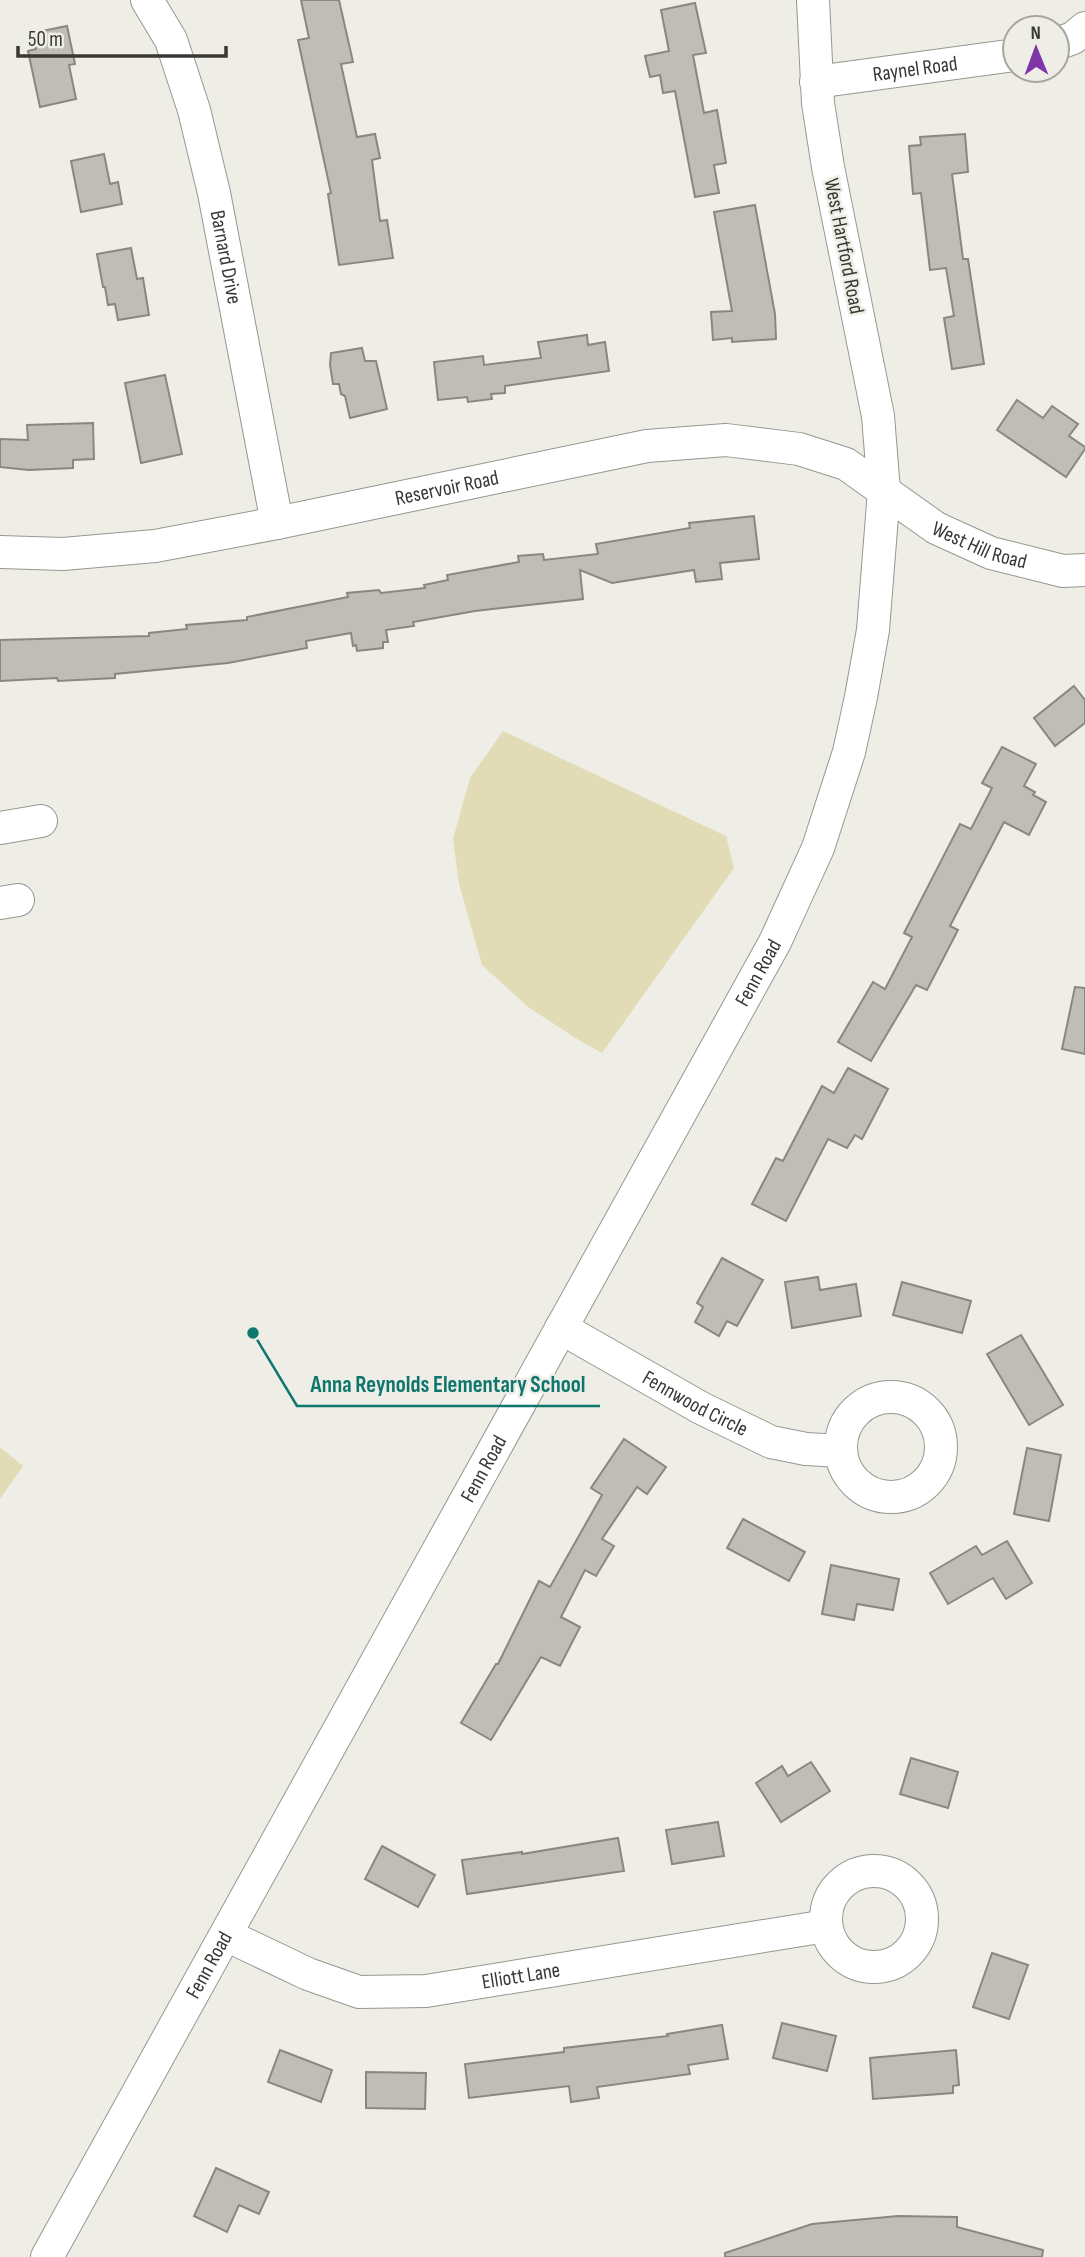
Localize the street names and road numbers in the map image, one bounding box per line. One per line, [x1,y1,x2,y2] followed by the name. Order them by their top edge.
[871,50,959,87] street label: Raynel Road
[819,176,869,316] street label: West Hartford Road
[205,208,247,306] street label: Barnard Drive
[393,465,501,511] street label: Reservoir Road
[928,515,1029,574] street label: West Hill Road
[730,935,787,1010] street label: Fenn Road
[638,1365,752,1441] street label: Fennwood Circle
[455,1431,512,1506] street label: Fenn Road
[180,1927,237,2003] street label: Fenn Road
[480,1957,562,1994] street label: Elliott Lane

